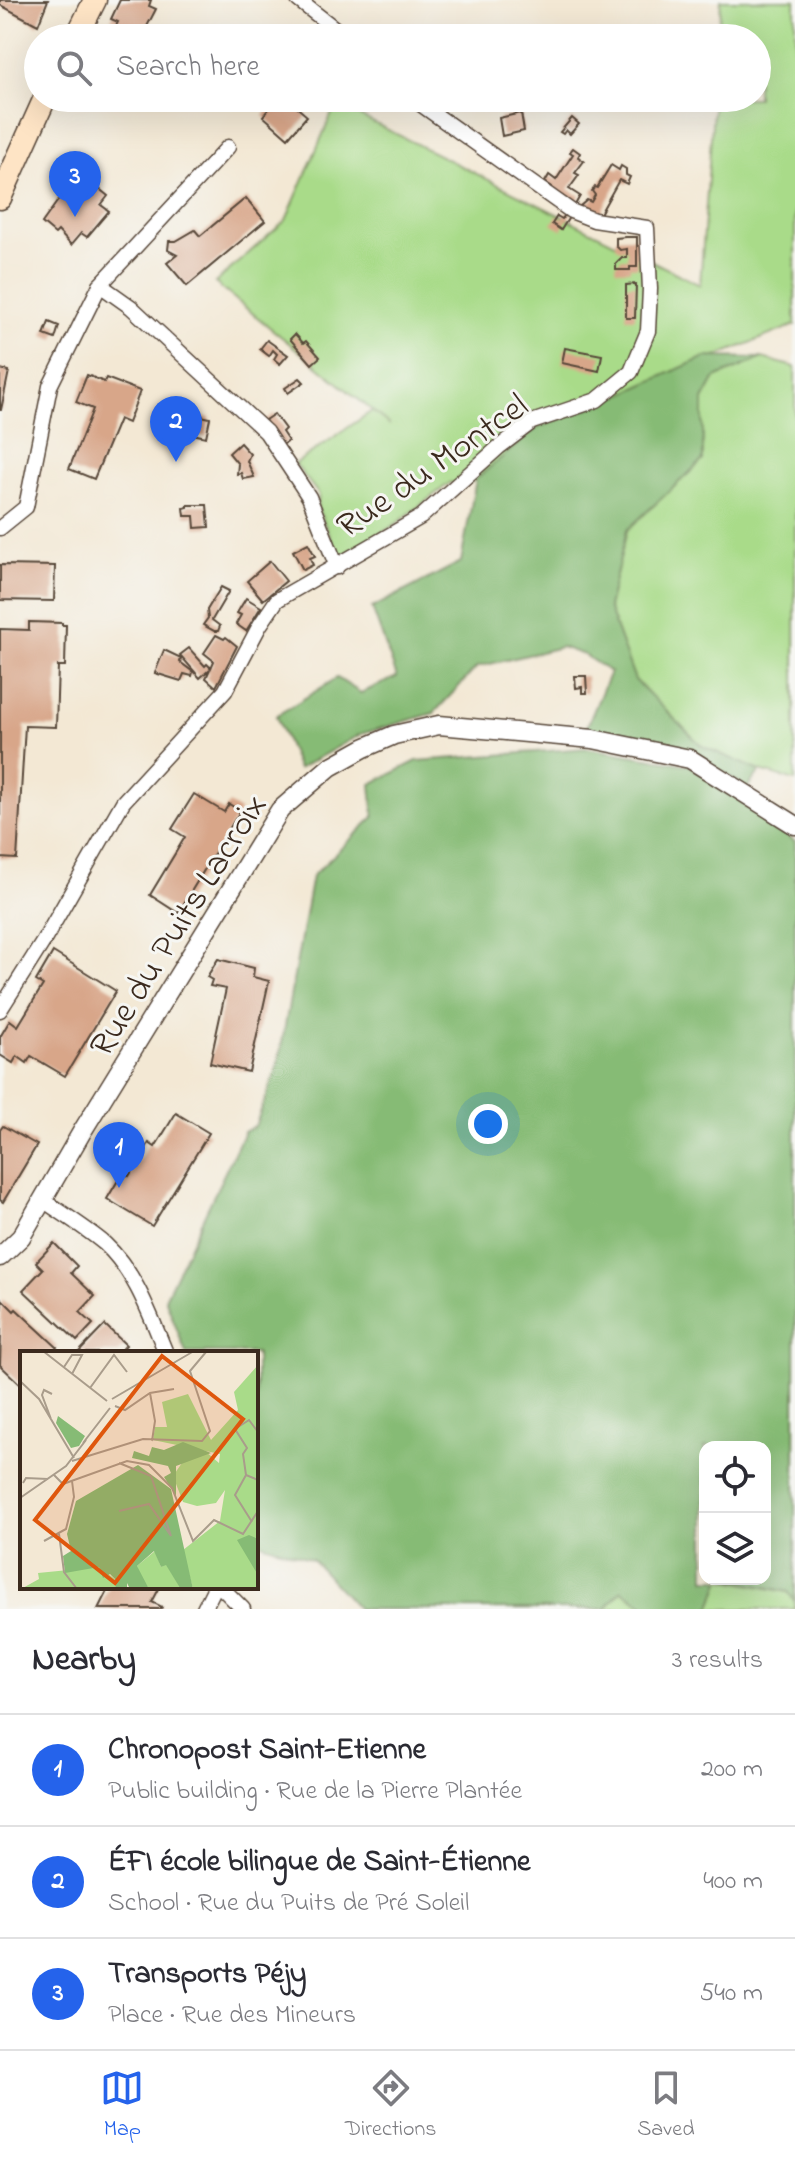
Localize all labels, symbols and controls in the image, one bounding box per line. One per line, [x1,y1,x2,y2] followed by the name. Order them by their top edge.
[24,24,771,112] search box
[52,46,96,90] icon: search
[116,46,260,90] text: Search here
[49,151,101,217] pin: 3
[327,382,540,554] street label: Rue du Montcel
[150,396,202,462] pin: 2
[77,784,282,1068] street label: Rue du Puits Lacroix
[468,1104,508,1144] your location
[93,1122,145,1188] pin: 1
[20,1351,258,1589] inset map
[699,1441,771,1585] map controls
[699,1441,771,1513] button: locate
[699,1513,771,1585] button: layers
[32,1636,136,1686] text: Nearby
[672,1642,763,1680] text: 3 results
[108,1729,426,1773] text: Chronopost Saint-Etienne
[54,1751,62,1789] text: 1
[701,1751,763,1789] text: 200 m
[108,1773,522,1811] text: Public building · Rue de la Pierre Plantée
[108,1841,531,1885] text: ÉFI école bilingue de Saint-Étienne
[52,1863,64,1901] text: 2
[703,1863,763,1901] text: 400 m
[108,1885,469,1923] text: School · Rue du Puits de Pré Soleil
[108,1953,307,1997] text: Transports Péjy
[53,1975,63,2013] text: 3
[700,1975,763,2013] text: 540 m
[108,1997,356,2035] text: Place · Rue des Mineurs
[100,2066,144,2146] tab: Map
[345,2066,436,2146] tab: Directions
[637,2066,695,2146] tab: Saved

